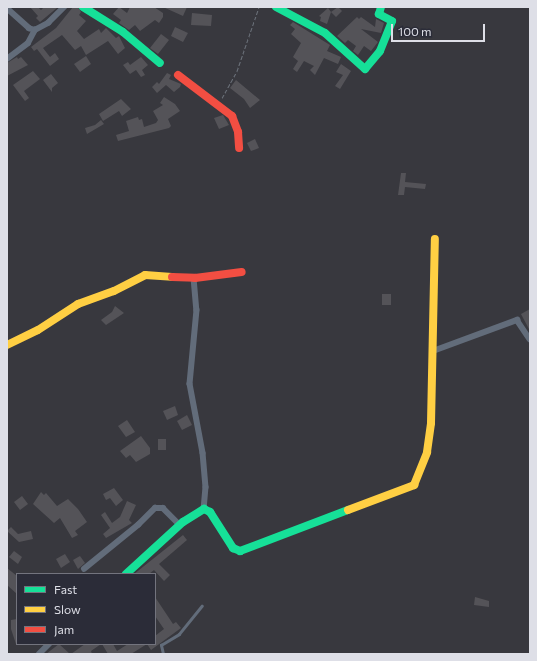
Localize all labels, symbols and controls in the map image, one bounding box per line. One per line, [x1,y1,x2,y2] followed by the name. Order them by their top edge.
[393,16,487,42] scale bar
[398,24,432,38] text: 100 m
[16,573,156,645] legend
[54,582,77,596] text: Fast
[54,602,81,616] text: Slow
[54,622,74,636] text: Jam

